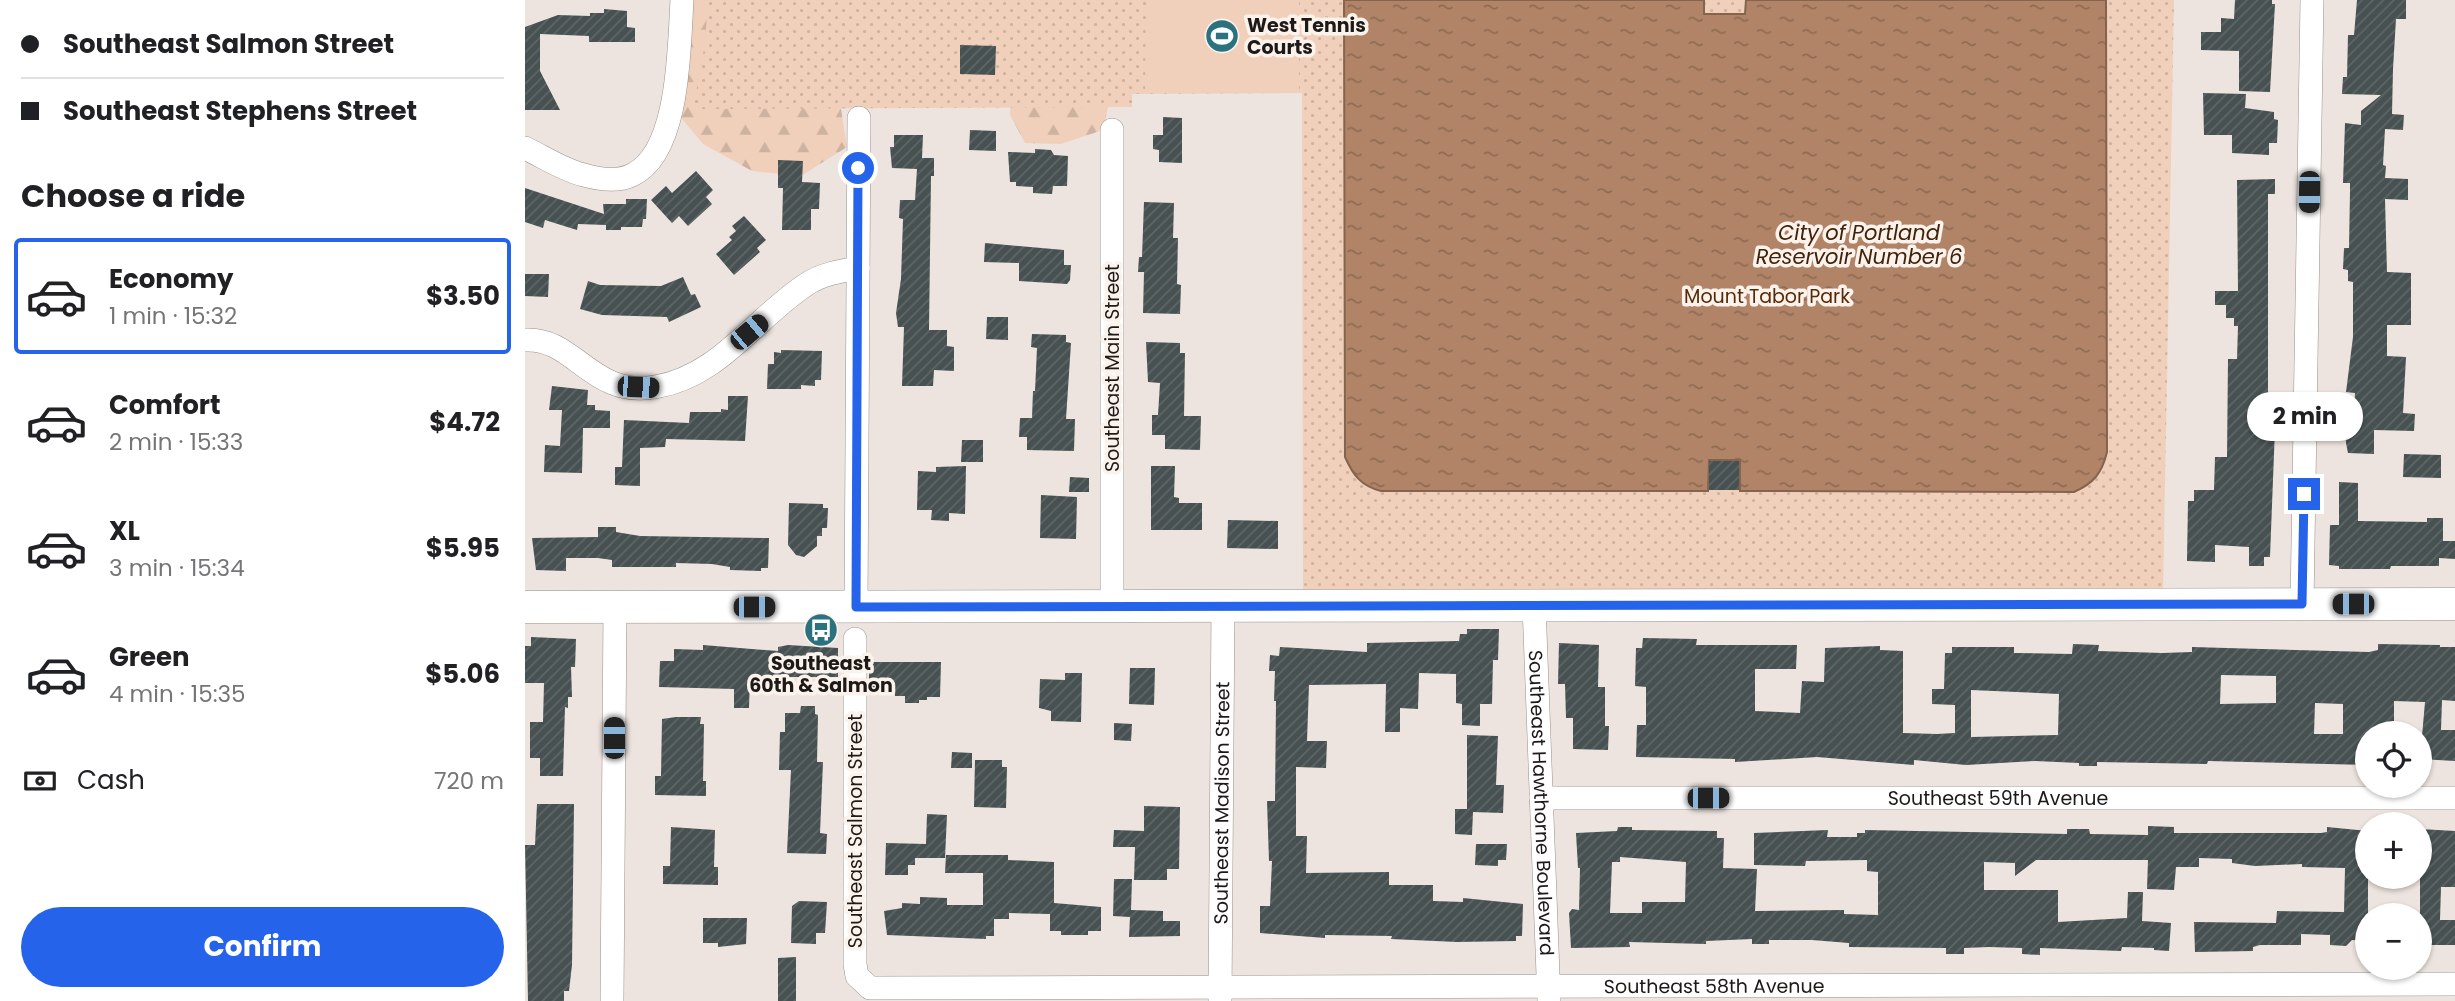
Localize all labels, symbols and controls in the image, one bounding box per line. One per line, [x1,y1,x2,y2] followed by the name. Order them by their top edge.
[1247,12,1366,61] place label: West Tennis Courts
[1203,17,1241,55] sports icon: West Tennis Courts
[63,26,394,62] text: Southeast Salmon Street
[63,93,417,129] text: Southeast Stephens Street
[842,152,874,184] route start
[2299,171,2320,213] car
[21,173,245,218] text: Choose a ride
[1756,218,1962,271] water label: City of Portland Reservoir Number 6
[109,261,233,297] text: Economy
[1099,264,1126,472] street label: Southeast Main Street
[25,265,88,328] icon: car
[426,278,500,314] text: $3.50
[1684,283,1850,310] park label: Mount Tabor Park
[109,300,237,332] text: 1 min · 15:32
[727,310,772,354] car
[617,375,660,399] car
[109,387,221,423] text: Comfort
[25,391,88,454] icon: car
[2246,392,2362,442] callout: 2 min
[2273,400,2337,432] text: 2 min
[429,404,500,440] text: $4.72
[109,426,243,458] text: 2 min · 15:33
[2288,478,2320,510] route end
[109,513,140,549] text: XL
[25,517,88,580] icon: car
[426,530,500,566] text: $5.95
[109,552,245,584] text: 3 min · 15:34
[2333,594,2375,615] car
[734,597,776,618] car
[802,611,840,649] bus stop icon: Southeast 60th & Salmon
[109,639,190,675] text: Green
[25,643,88,706] icon: car
[1522,649,1560,956] street label: Southeast Hawthorne Boulevard
[749,650,893,699] place label: Southeast 60th & Salmon
[425,656,500,692] text: $5.06
[109,678,246,710] text: 4 min · 15:35
[1208,681,1236,925] street label: Southeast Madison Street
[842,714,869,948] street label: Southeast Salmon Street
[604,717,625,759] car
[2355,721,2432,980] map controls
[2355,721,2432,798] button: locate
[21,762,59,800] icon: cash
[77,762,145,798] text: Cash
[434,765,504,797] text: 720 m
[1888,785,2108,812] street label: Southeast 59th Avenue
[1688,788,1730,809] car
[2355,812,2432,889] button: +
[2355,903,2432,980] button: −
[21,907,504,987] button: Confirm
[1604,973,1825,1000] street label: Southeast 58th Avenue

